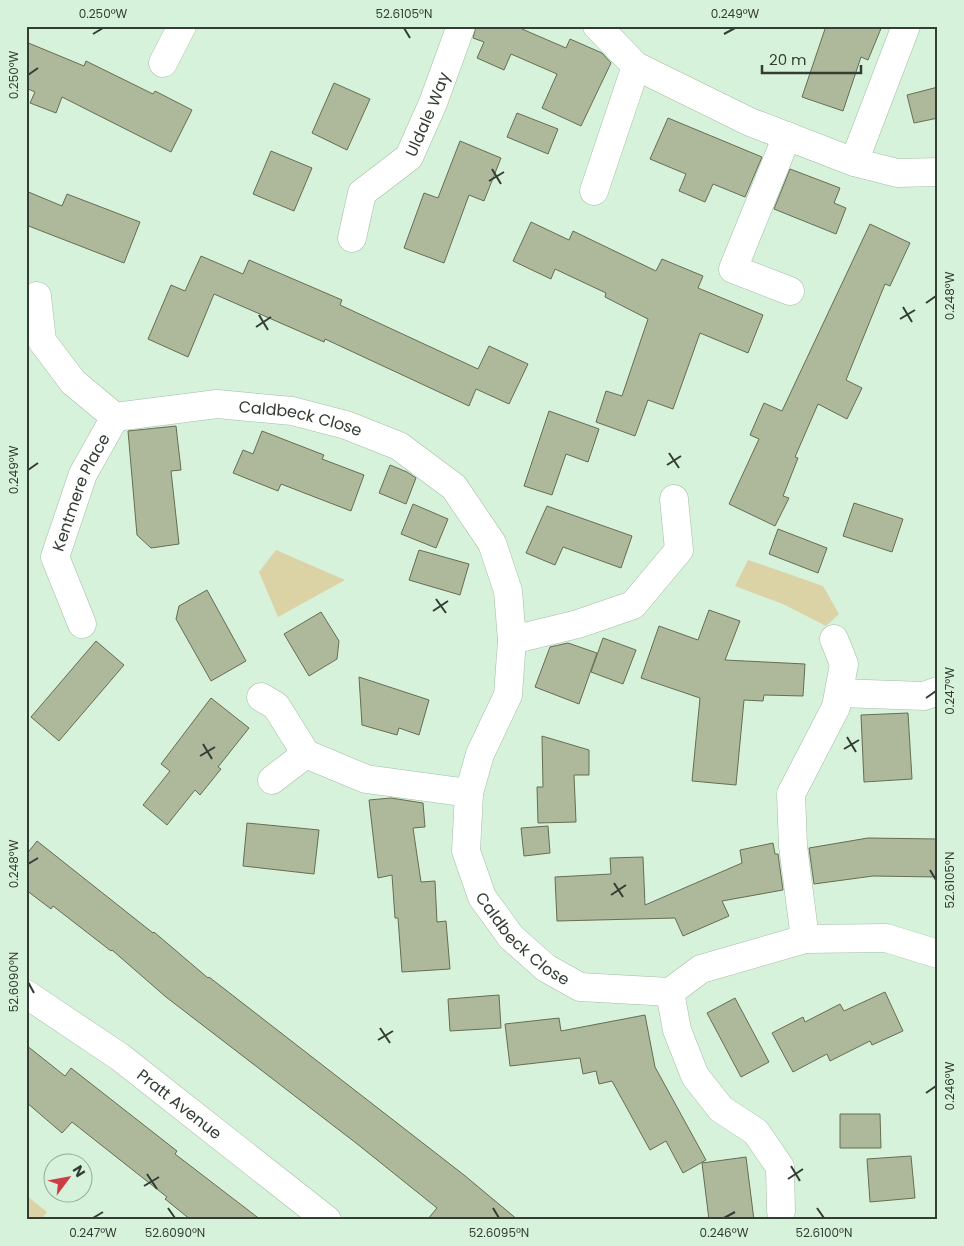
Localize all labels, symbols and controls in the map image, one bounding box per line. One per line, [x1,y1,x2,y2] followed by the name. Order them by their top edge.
[79,5,128,22] text: 0.250°W
[376,5,432,22] text: 52.6105°N
[711,5,760,22] text: 0.249°W
[762,42,860,74] scale bar
[769,49,807,70] text: 20 m
[5,50,22,99] text: 0.250°W
[399,68,455,160] street label: Uldale Way
[941,271,958,320] text: 0.248°W
[238,395,366,442] street label: Caldbeck Close
[46,429,115,554] street label: Kentmere Place
[5,445,22,494] text: 0.249°W
[941,667,958,715] text: 0.247°W
[5,839,22,888] text: 0.248°W
[941,852,958,908] text: 52.6105°N
[470,887,574,991] street label: Caldbeck Close
[5,952,22,1012] text: 52.6090°N
[941,1061,958,1110] text: 0.246°W
[132,1063,227,1145] street label: Pratt Avenue
[42,1154,92,1204] north arrow
[68,1161,90,1181] text: N
[69,1224,117,1241] text: 0.247°W
[145,1224,205,1241] text: 52.6090°N
[469,1224,529,1241] text: 52.6095°N
[700,1224,749,1241] text: 0.246°W
[796,1224,852,1241] text: 52.6100°N

